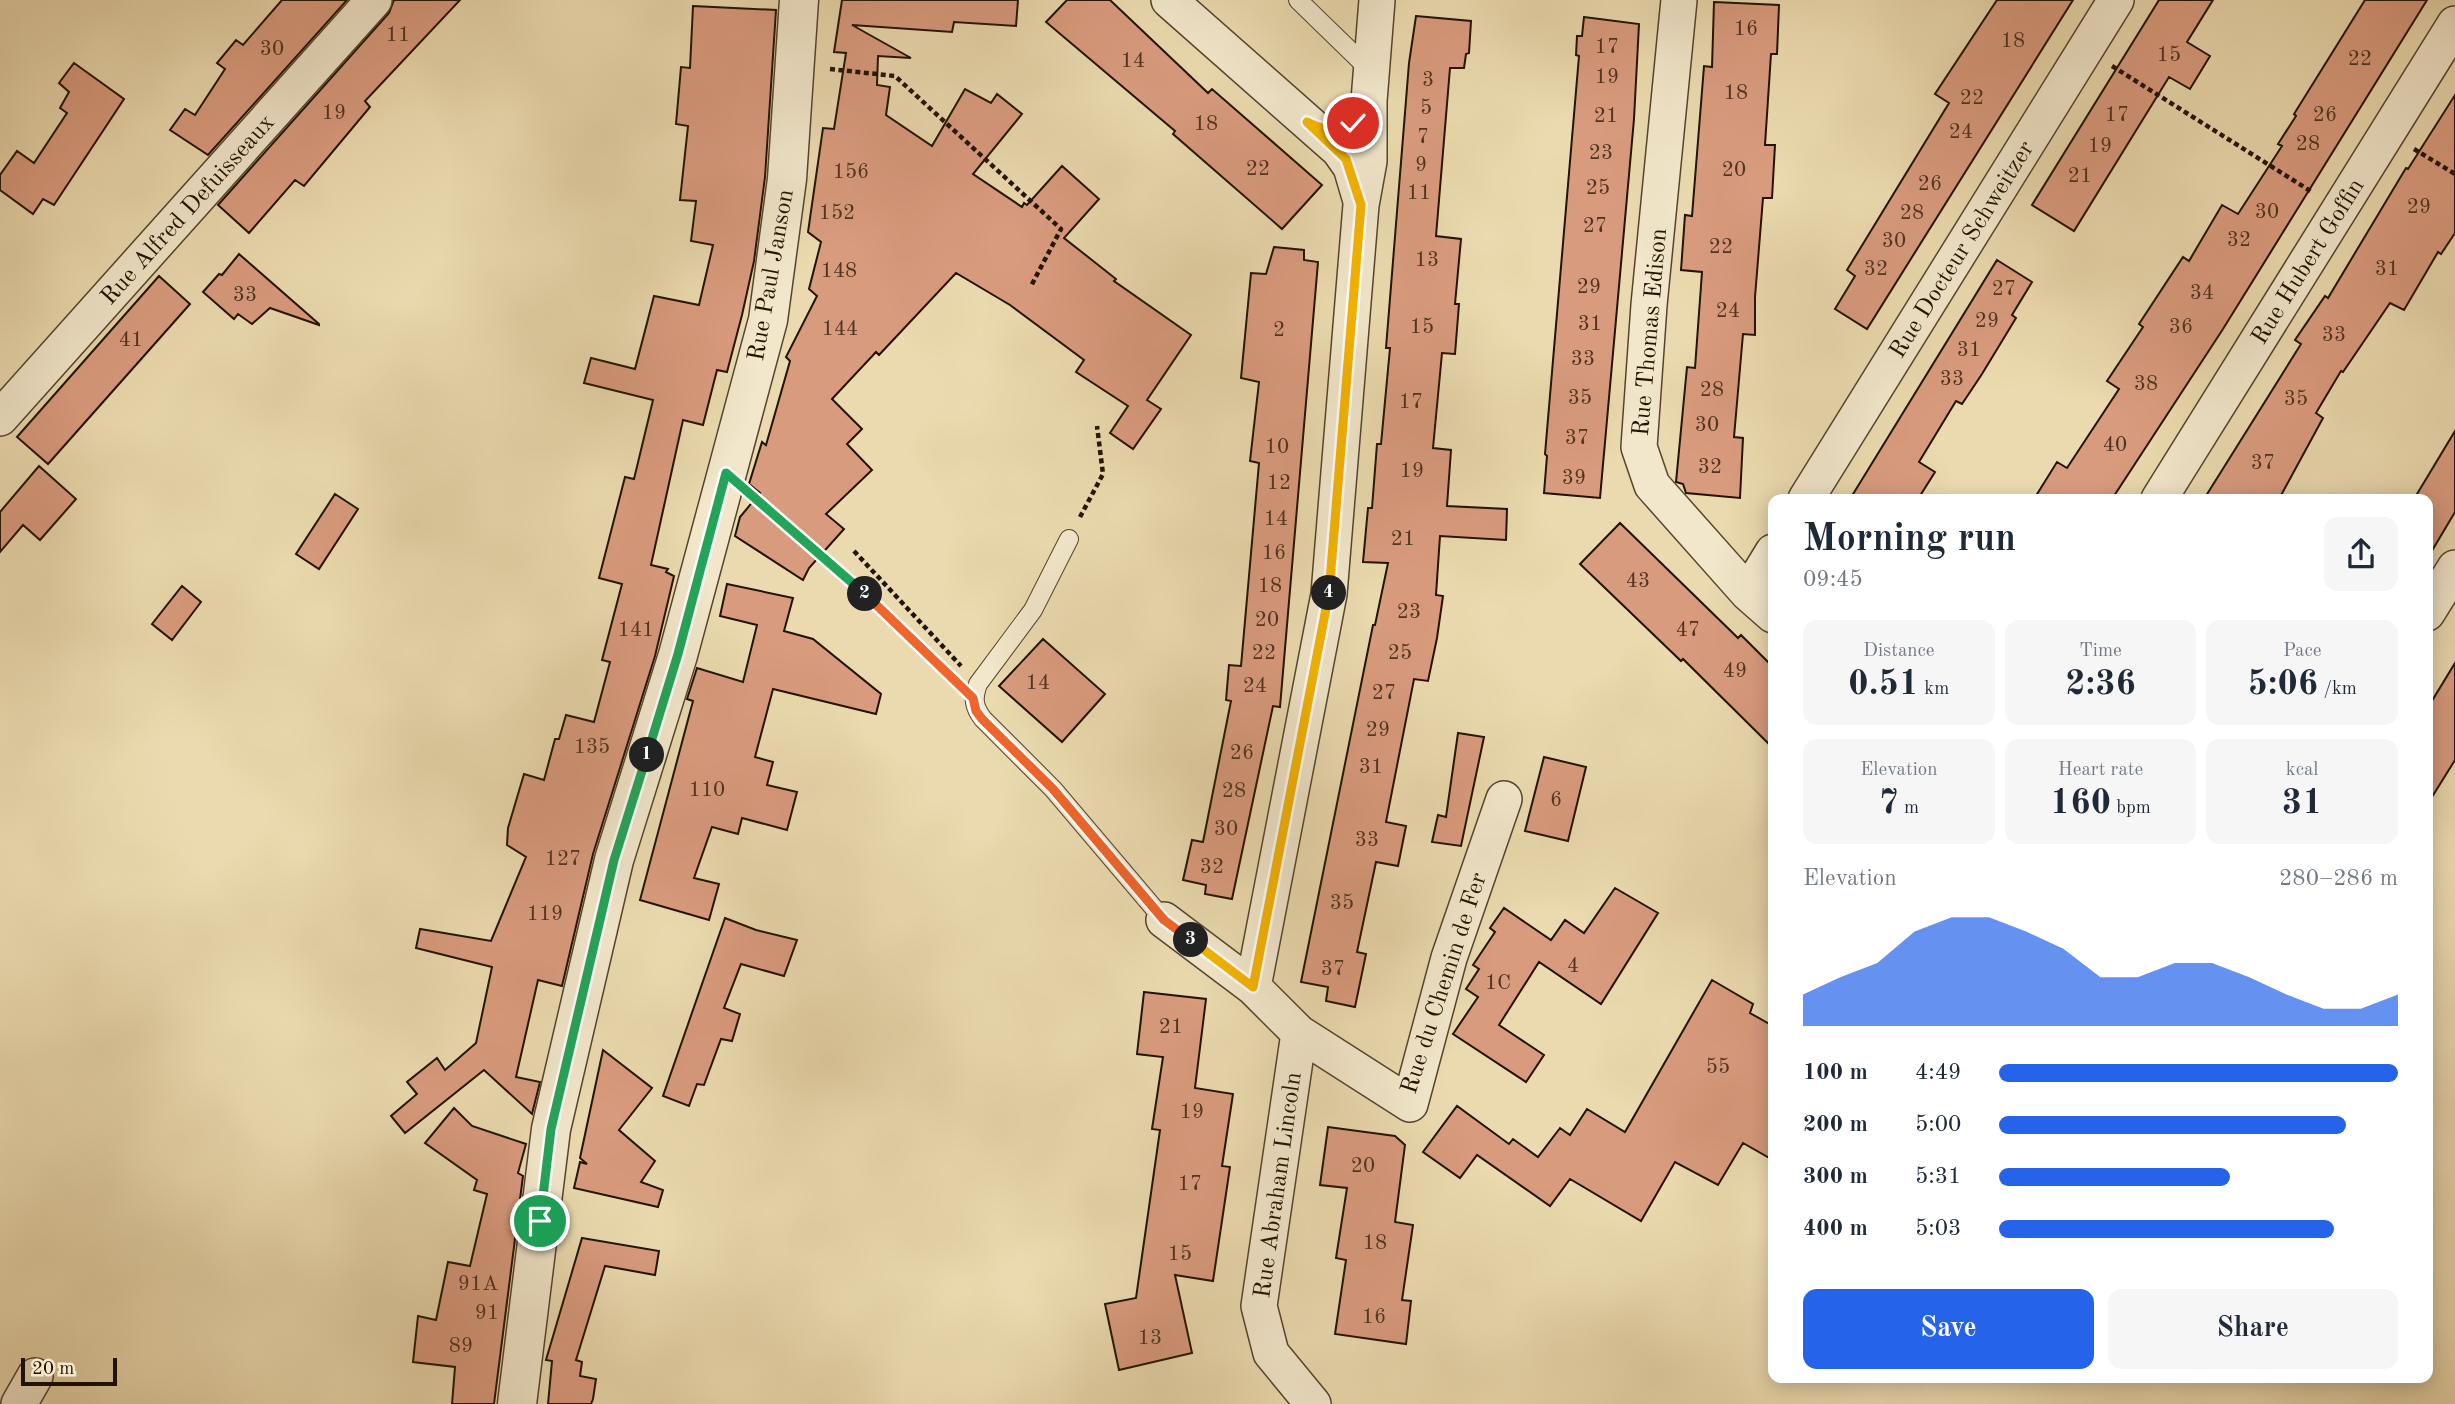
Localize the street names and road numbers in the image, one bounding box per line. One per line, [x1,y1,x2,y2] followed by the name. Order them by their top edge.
[97,111,280,310] street label: Rue Alfred Defuisseaux
[1886,137,2039,363] street label: Rue Docteur Schweitzer
[2248,175,2369,349] street label: Rue Hubert Goffin
[745,188,799,363] street label: Rue Paul Janson
[1630,227,1672,437] street label: Rue Thomas Edison
[1398,870,1492,1097] street label: Rue du Chemin de Fer
[1251,1071,1307,1300] street label: Rue Abraham Lincoln

